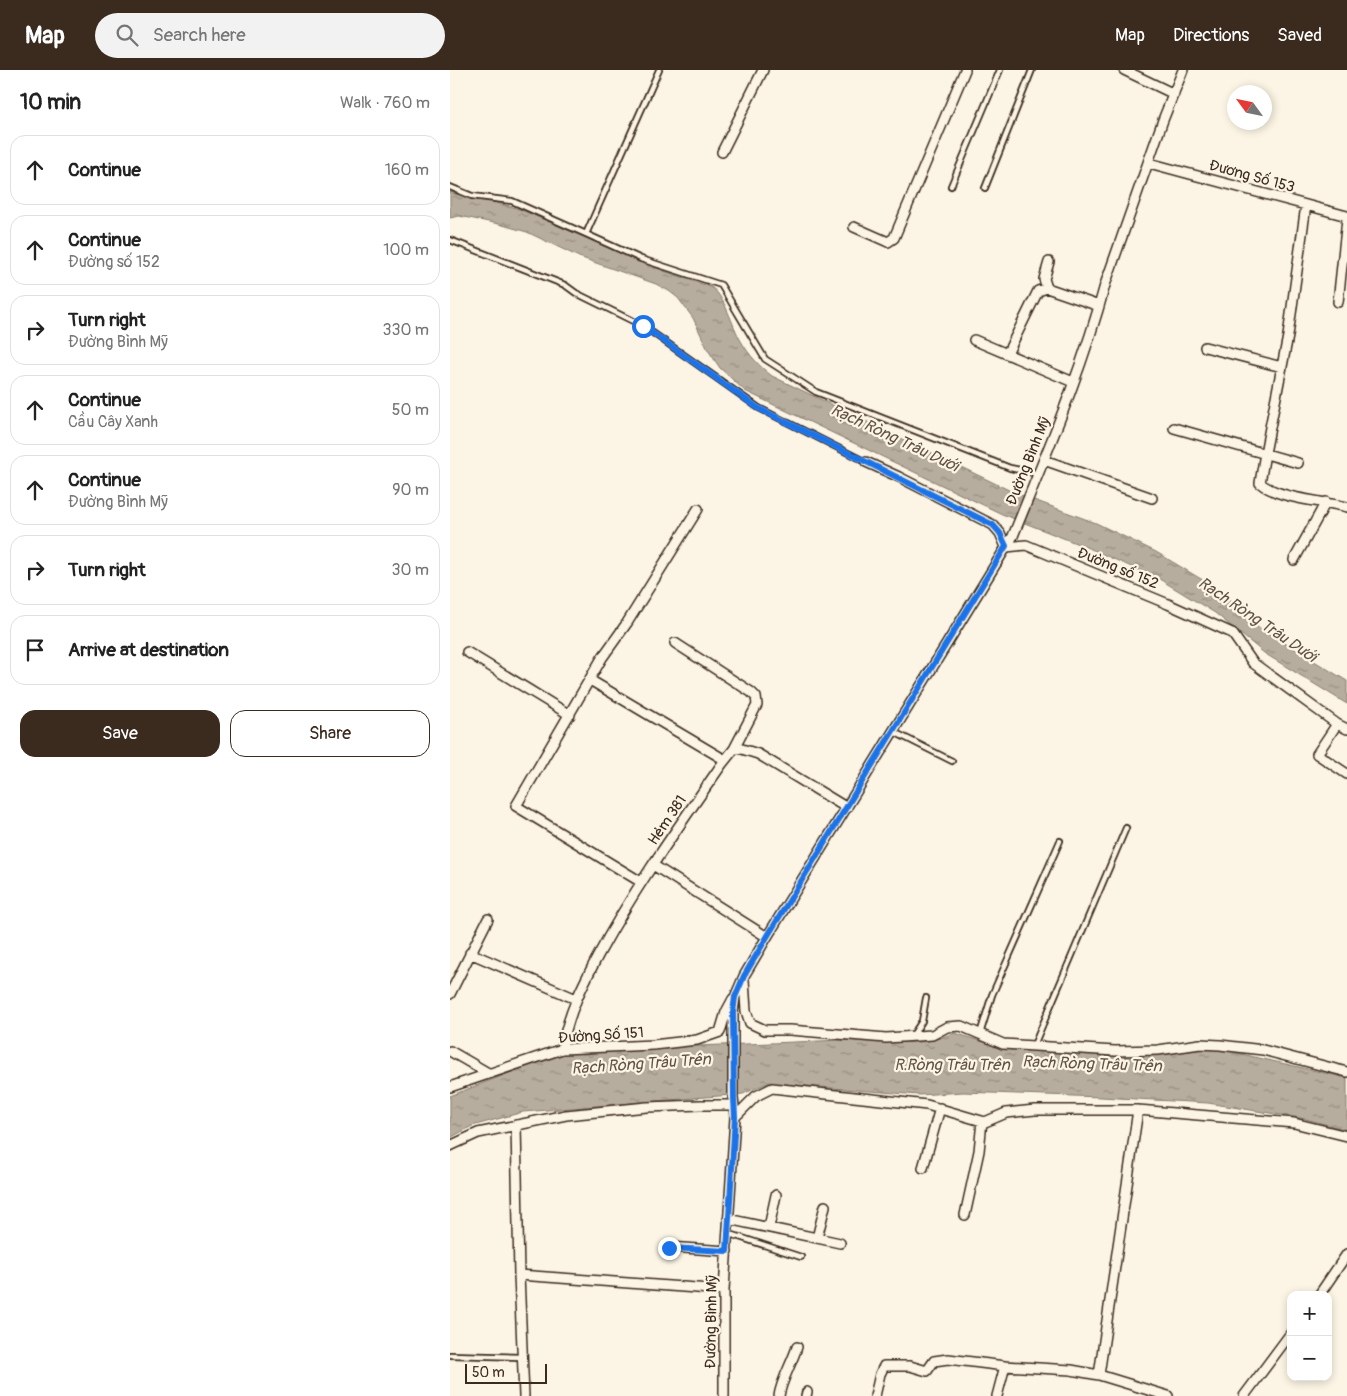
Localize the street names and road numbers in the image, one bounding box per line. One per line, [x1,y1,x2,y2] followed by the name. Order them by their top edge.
[1207,156,1297,197] street label: Đương Số 153
[1002,414,1055,508] street label: Đường Bình Mỹ
[1074,544,1161,593] street label: Đường số 152
[644,792,691,849] street label: Hẻm 381
[558,1023,644,1048] street label: Đường Số 151
[701,1274,722,1369] street label: Đường Bình Mỹ

